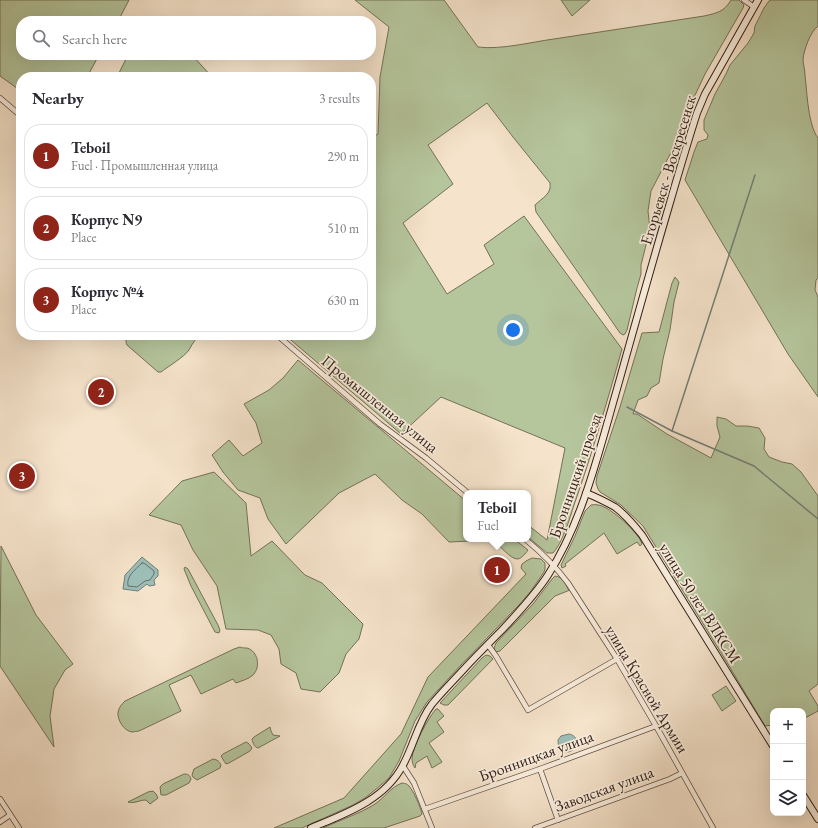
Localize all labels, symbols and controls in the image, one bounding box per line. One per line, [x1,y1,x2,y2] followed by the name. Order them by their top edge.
[16,16,376,60] search box
[30,27,52,49] icon: search
[62,29,127,48] text: Search here
[32,87,84,109] text: Nearby
[319,90,360,107] text: 3 results
[635,92,701,247] street label: Егорьевск - Воскресенск
[71,138,110,157] text: Teboil
[43,148,49,165] text: 1
[328,148,359,165] text: 290 m
[71,157,218,174] text: Fuel · Промышленная улица
[71,210,142,229] text: Корпус N9
[43,220,49,237] text: 2
[328,220,359,237] text: 510 m
[71,229,97,246] text: Place
[71,282,144,301] text: Корпус №4
[43,292,49,309] text: 3
[328,292,359,309] text: 630 m
[71,301,97,318] text: Place
[503,320,523,340] your location
[317,350,443,458] street label: Промышленная улица
[88,377,114,407] pin: 2
[544,410,606,541] street label: Бронницкий проезд
[9,461,35,491] pin: 3
[463,490,531,542] popup
[477,498,517,517] text: Teboil
[477,517,499,534] text: Fuel
[654,539,746,667] street label: улица 50 лет ВЛКСМ
[484,555,510,585] pin: 1
[600,621,694,757] street label: улица Красной Армии
[770,708,806,816] map controls
[770,708,806,744] button: +
[476,725,597,786] street label: Бронницкая улица
[770,744,806,780] button: −
[552,761,657,817] street label: Заводская улица
[770,780,806,816] button: layers

